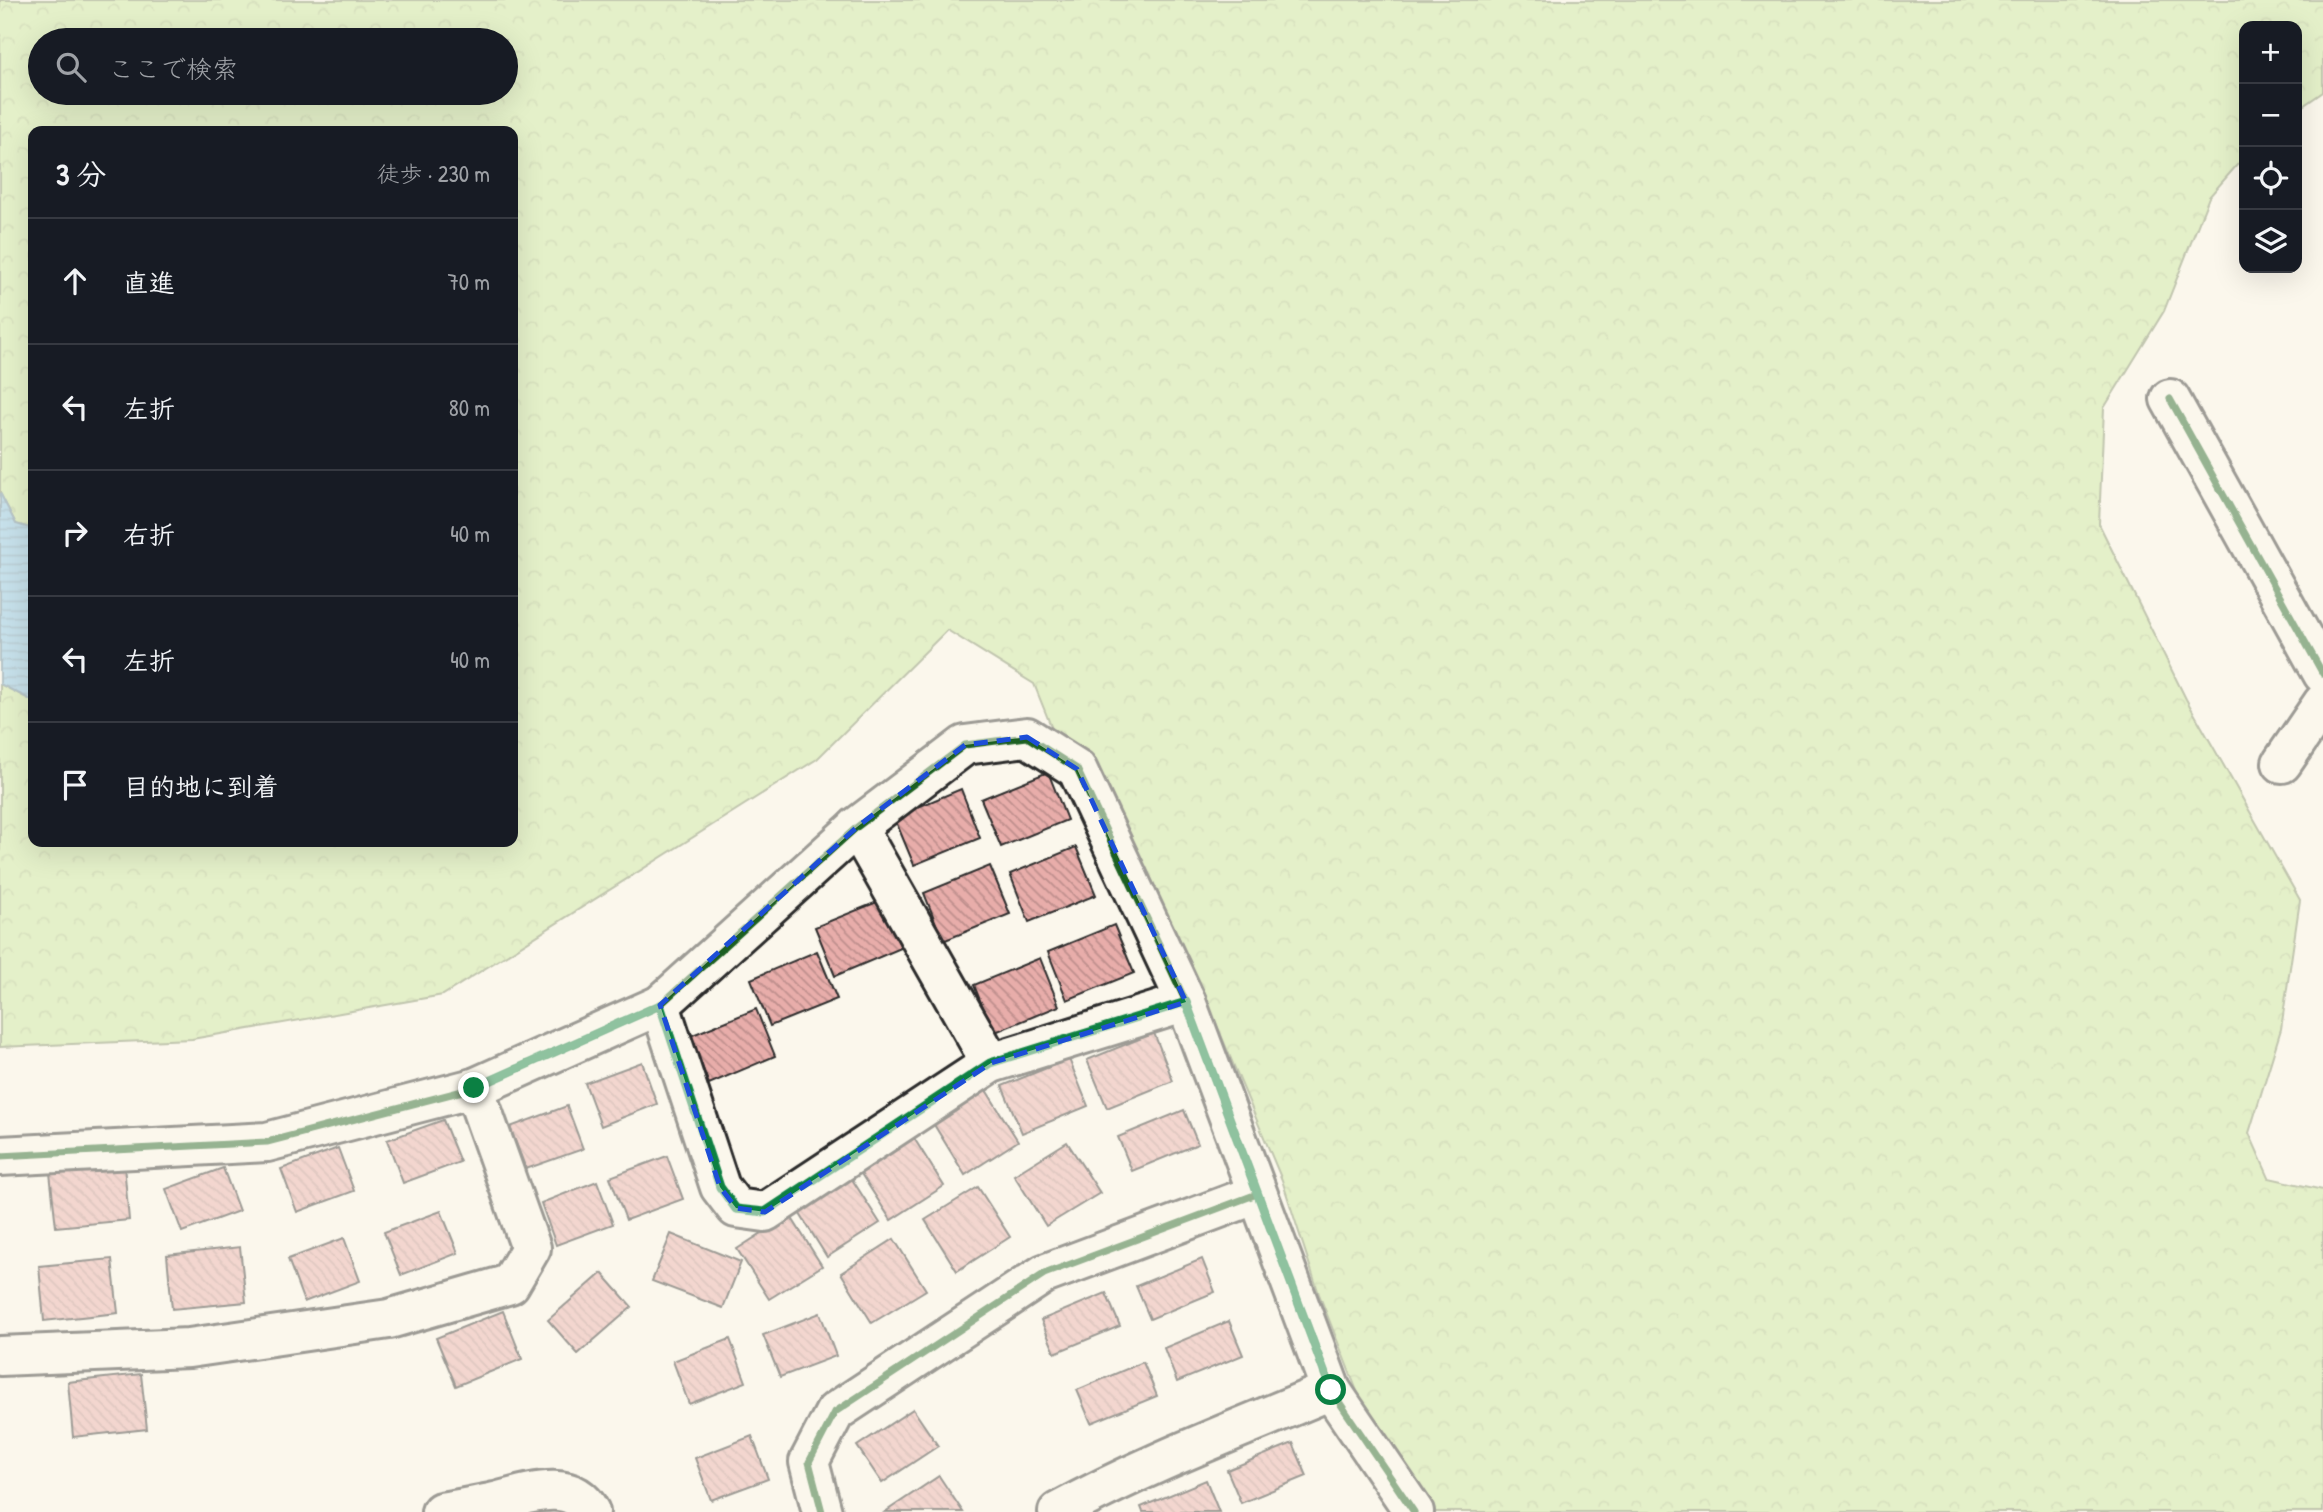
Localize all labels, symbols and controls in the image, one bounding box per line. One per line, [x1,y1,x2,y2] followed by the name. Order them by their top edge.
[2239,21,2302,273] map controls
[2239,21,2302,84] button: +
[28,28,518,105] search box
[52,48,90,86] icon: search
[108,51,238,86] text: ここで検索
[2239,84,2302,147] button: −
[2239,147,2302,210] button: locate
[56,154,106,194] text: 3 分
[377,158,490,189] text: 徒歩 · 230 m
[2239,210,2302,273] button: layers
[56,262,94,300] icon: ahead
[123,265,175,300] text: 直進
[447,266,490,297] text: 70 m
[56,388,94,426] icon: left
[123,391,175,426] text: 左折
[449,392,490,423] text: 80 m
[56,514,94,552] icon: right
[123,517,175,552] text: 右折
[450,518,490,549] text: 40 m
[56,640,94,678] icon: left
[123,643,175,678] text: 左折
[450,644,490,675] text: 40 m
[56,766,94,804] icon: arrive
[123,769,279,804] text: 目的地に到着
[458,1072,489,1103] route end
[1315,1374,1346,1405] route start

